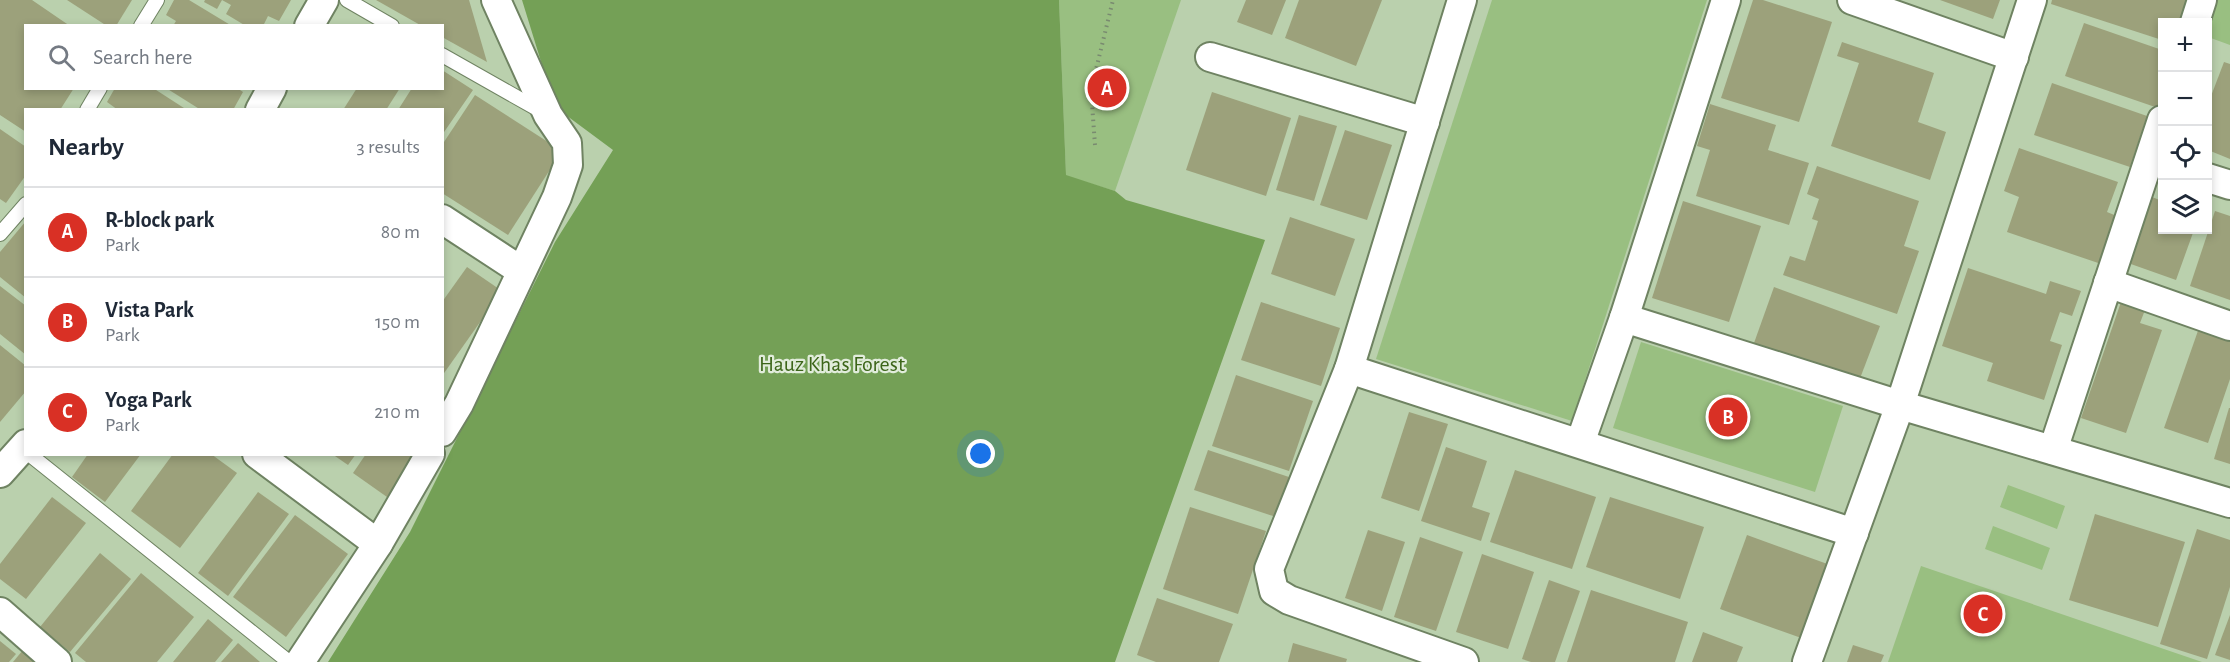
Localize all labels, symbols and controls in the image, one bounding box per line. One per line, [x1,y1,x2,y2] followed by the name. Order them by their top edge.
[2158,18,2212,234] map controls
[2158,18,2212,72] button: +
[24,24,444,90] search box
[45,41,78,74] icon: search
[93,46,192,68] text: Search here
[1088,66,1126,110] pin: A
[2158,72,2212,126] button: −
[2158,126,2212,180] button: locate
[48,134,124,160] text: Nearby
[356,137,420,157] text: 3 results
[2158,180,2212,234] button: layers
[105,209,214,231] text: R-block park
[62,222,74,242] text: A
[381,222,420,242] text: 80 m
[105,235,140,255] text: Park
[105,299,194,321] text: Vista Park
[62,312,73,332] text: B
[375,312,420,332] text: 150 m
[105,325,140,345] text: Park
[759,353,905,375] park label: Hauz Khas Forest
[105,389,192,411] text: Yoga Park
[1708,394,1748,440] pin: B
[62,402,73,422] text: C
[374,402,420,422] text: 210 m
[105,415,140,435] text: Park
[966,439,995,468] your location
[1964,592,2002,636] pin: C

